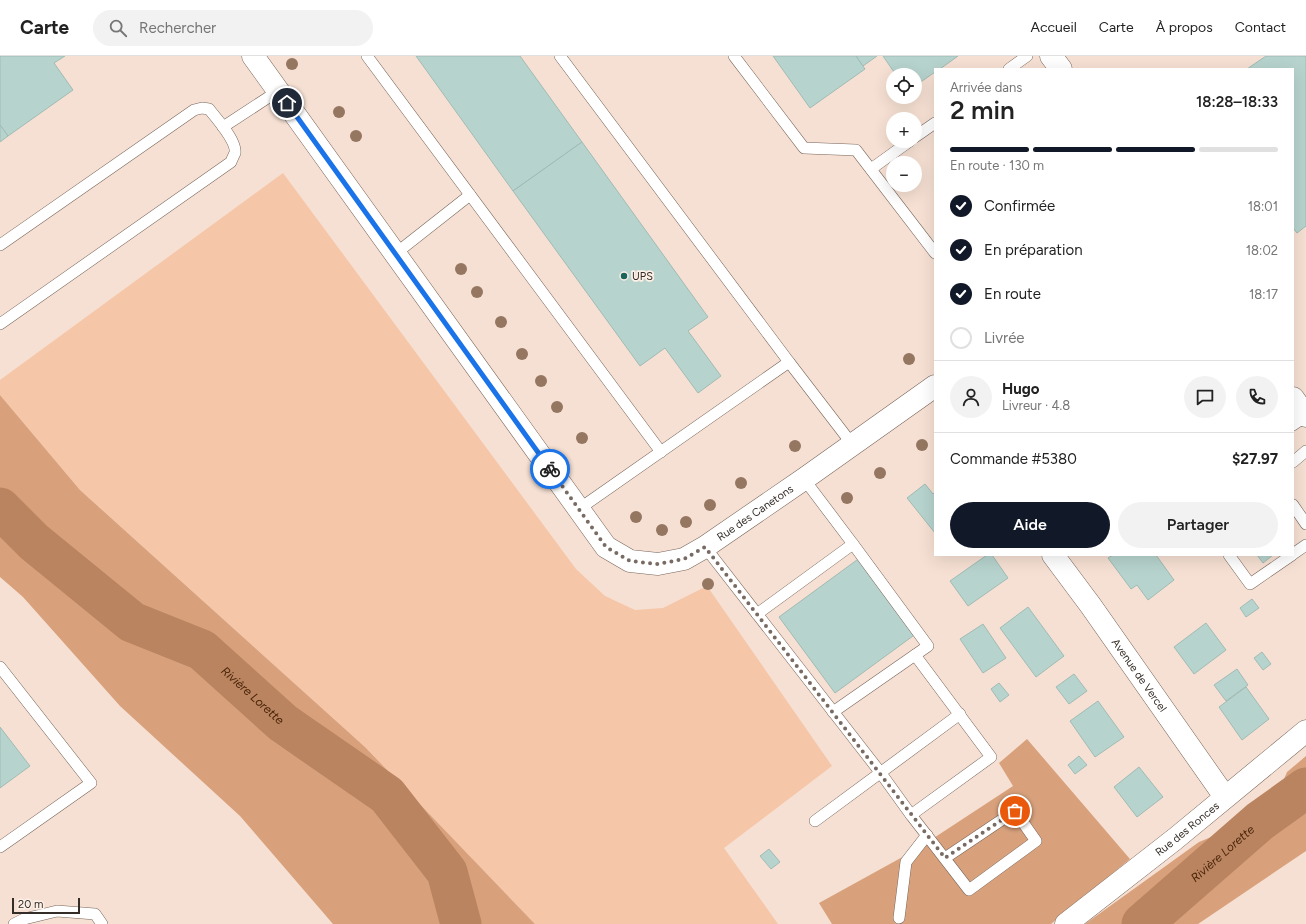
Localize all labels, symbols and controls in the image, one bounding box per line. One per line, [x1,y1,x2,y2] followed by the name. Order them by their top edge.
[93,10,373,46] search box
[20,16,69,39] text: Carte
[107,17,129,39] icon: search
[139,19,216,37] text: Rechercher
[1031,19,1077,36] text: Accueil
[1099,19,1134,36] text: Carte
[1156,19,1213,36] text: À propos
[1235,19,1286,36] text: Contact
[886,68,922,192] map controls
[886,68,922,104] button: locate
[950,80,1022,95] text: Arrivée dans
[270,86,304,120] pin
[276,92,298,114] icon: home
[1196,93,1278,111] text: 18:28–18:33
[950,94,1015,126] text: 2 min
[886,112,922,148] button: +
[886,156,922,192] button: −
[950,158,1044,173] text: En route · 130 m
[950,195,972,217] icon: check
[984,197,1055,215] text: Confirmée
[1248,199,1278,214] text: 18:01
[950,239,972,261] icon: check
[984,241,1083,259] text: En préparation
[1246,243,1278,258] text: 18:02
[632,270,653,283] place label: UPS
[619,271,629,281] marker: UPS
[950,283,972,305] icon: check
[984,285,1041,303] text: En route
[1249,287,1278,302] text: 18:17
[984,329,1025,347] text: Livrée
[950,376,992,418] button: person
[1184,376,1226,418] button: chat
[1236,376,1278,418] button: phone
[1002,380,1040,398] text: Hugo
[1002,398,1070,413] text: Livreur · 4.8
[530,449,570,489] courier
[950,450,1077,468] text: Commande #5380
[1232,450,1278,468] text: $27.97
[539,458,561,480] icon: bike
[714,482,796,543] street label: Rue des Canetons
[950,502,1110,548] button: Aide
[1118,502,1278,548] button: Partager
[1109,636,1170,714] street label: Avenue de Vercel
[218,664,287,728] water label: Rivière Lorette
[998,794,1032,828] pin
[1152,799,1222,859] street label: Rue des Ronces
[1004,800,1026,822] icon: bag
[1188,822,1257,885] water label: Rivière Lorette
[12,896,80,915] scale bar
[18,898,43,911] text: 20 m

